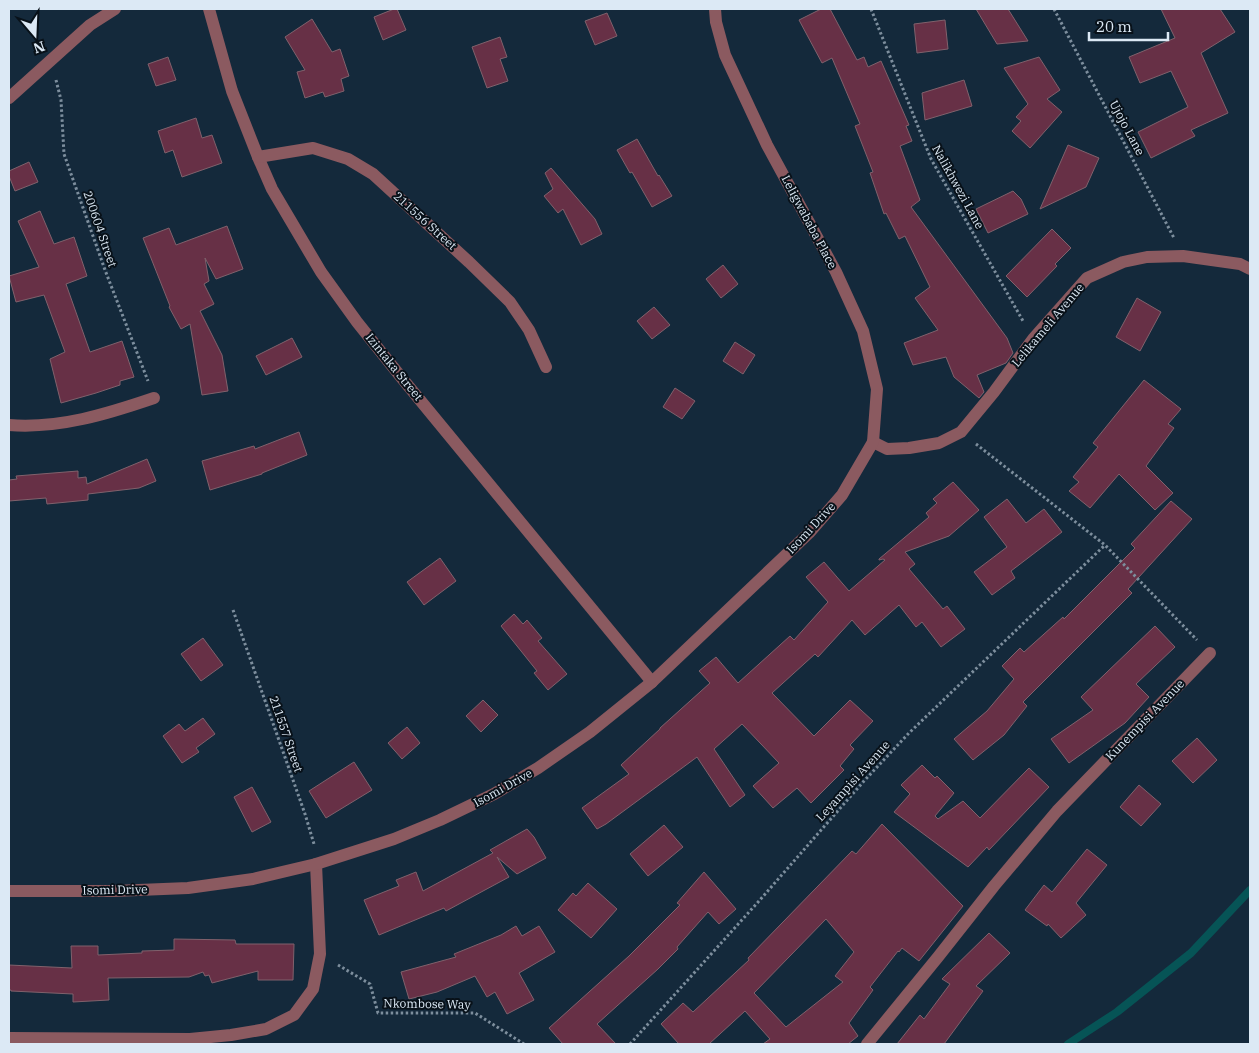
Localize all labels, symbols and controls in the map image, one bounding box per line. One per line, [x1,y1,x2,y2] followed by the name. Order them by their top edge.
[10,10,60,60] north arrow
[1089,10,1168,42] scale bar
[1096,17,1132,36] text: 20 m
[31,37,47,58] text: N
[1107,98,1148,158] street label: Ujojo Lane
[929,142,988,231] street label: Nalikhwezi Lane
[778,172,840,271] street label: Leligwababa Place
[391,188,460,253] street label: 211556 Street
[80,189,121,269] street label: 200604 Street
[1008,280,1087,370] street label: Lelikameli Avenue
[363,330,426,403] street label: Izintaka Street
[783,499,838,557] street label: Isomi Drive
[1102,676,1187,763] street label: Kunempisi Avenue
[266,694,307,774] street label: 211557 Street
[812,737,893,824] street label: Leyampisi Avenue
[471,765,535,810] street label: Isomi Drive
[82,881,148,898] street label: Isomi Drive
[383,995,471,1012] street label: Nkombose Way

